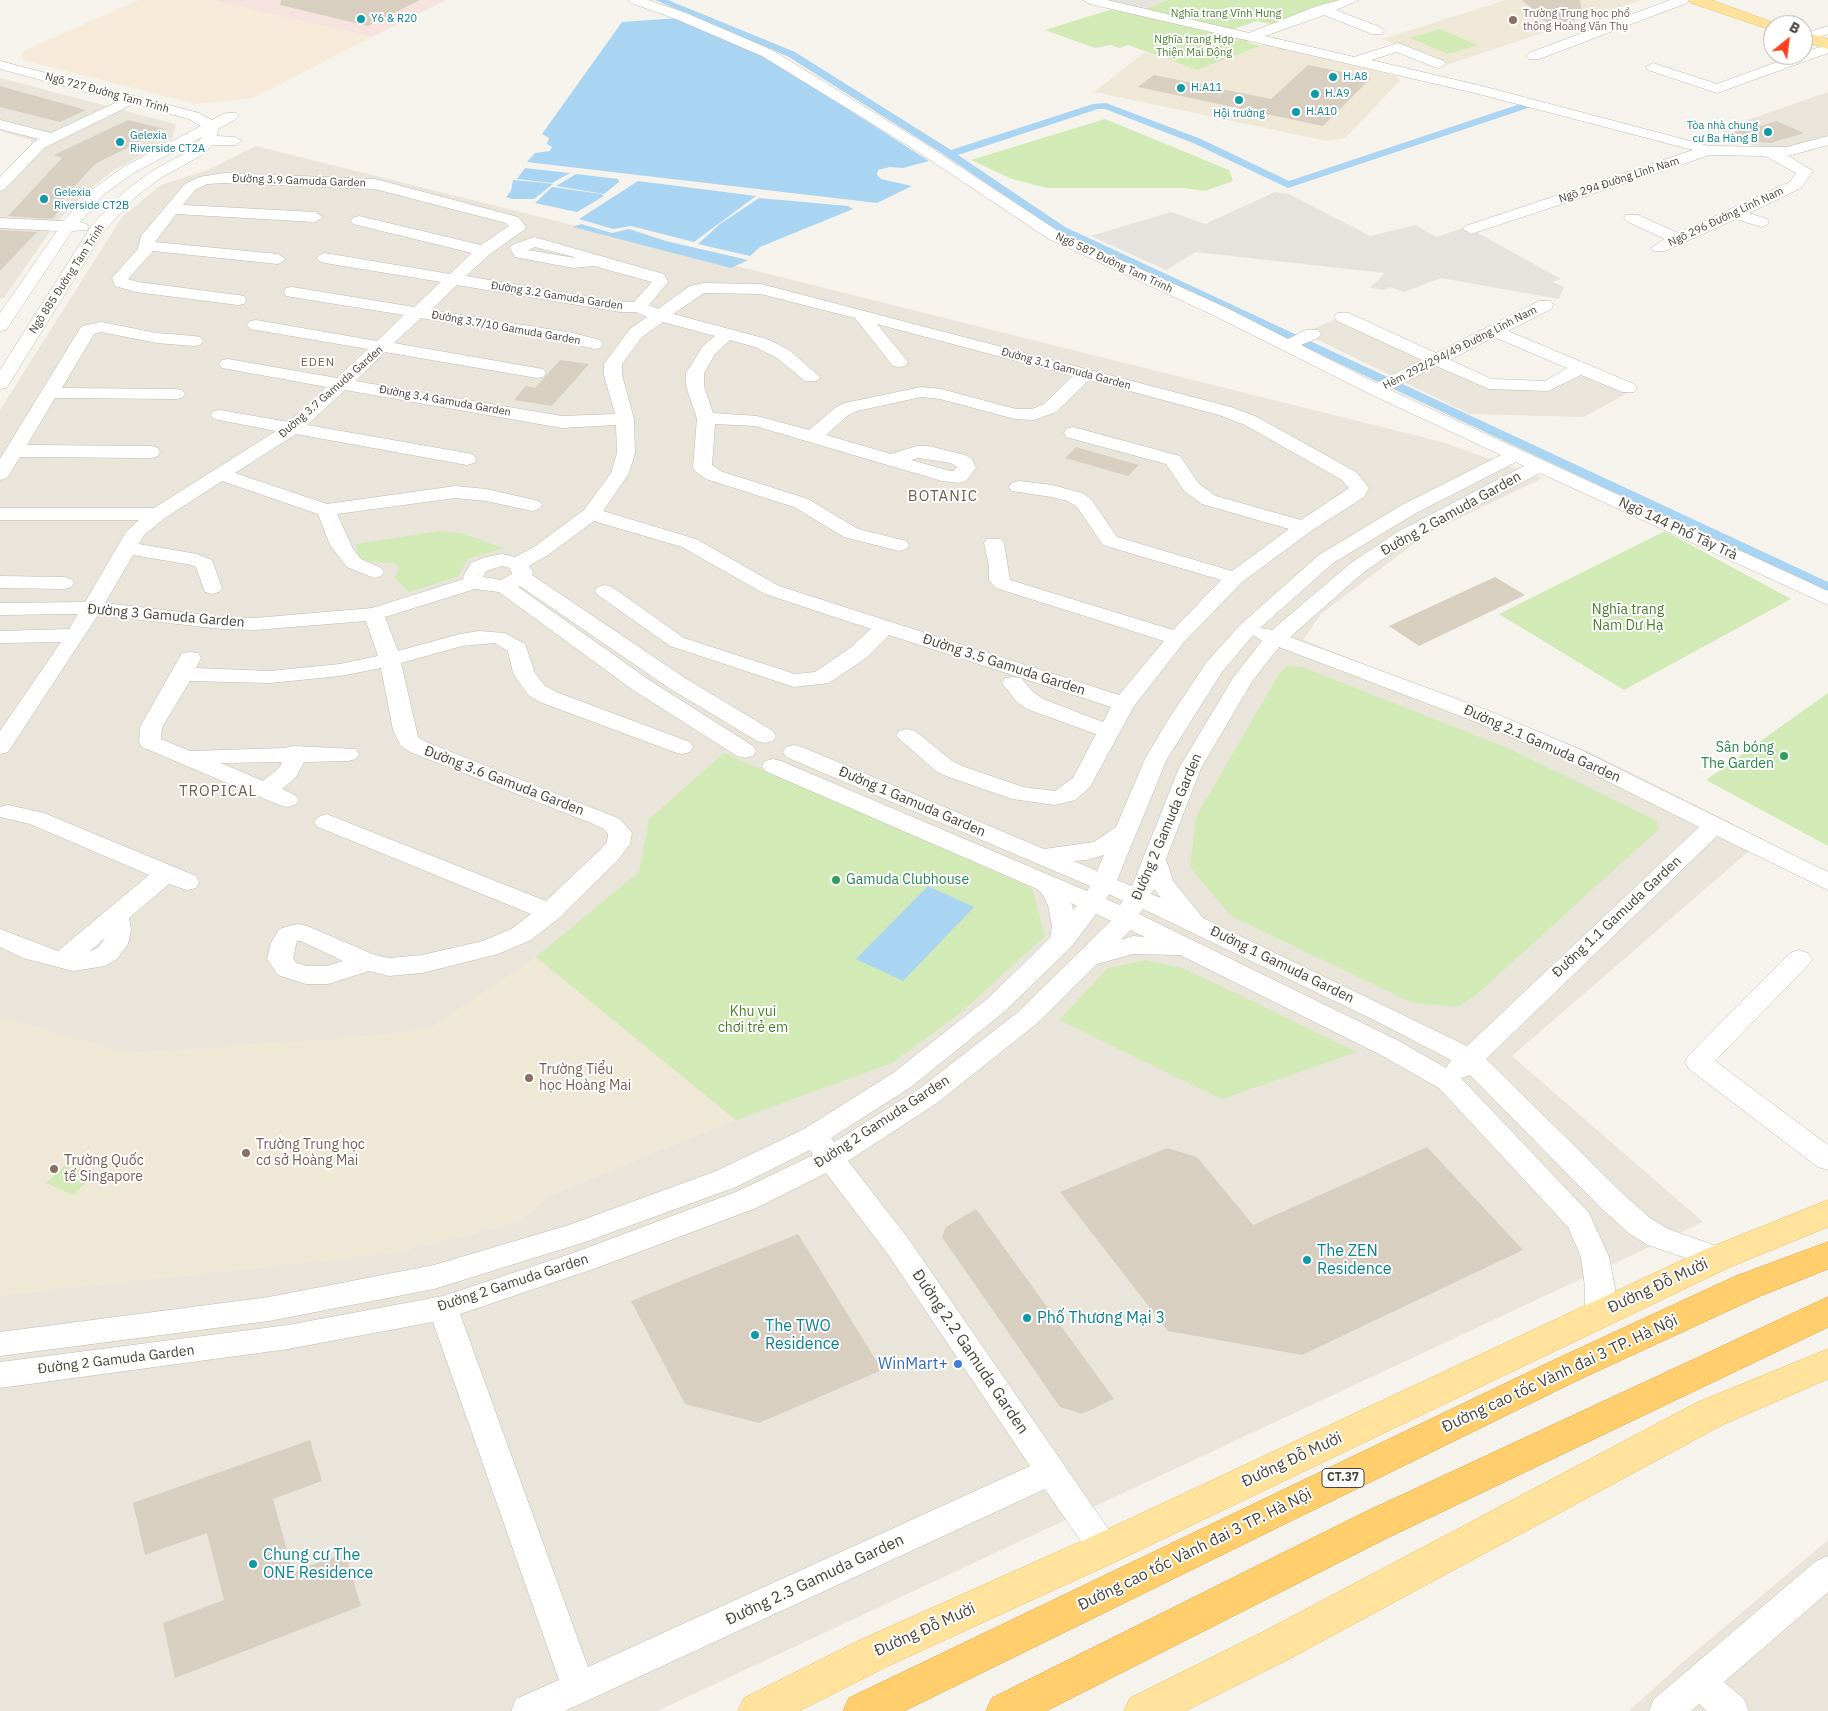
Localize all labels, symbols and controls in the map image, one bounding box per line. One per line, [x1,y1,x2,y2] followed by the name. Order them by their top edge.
[1171,7,1281,21] park label: Nghĩa trang Vĩnh Hưng
[1523,7,1630,33] place label: Trường Trung học phổ thông Hoàng Văn Thụ
[371,12,417,26] place label: Y6 & R20
[355,13,367,25] marker: Y6 & R20
[1507,14,1519,26] marker: Trường Trung học phổ thông Hoàng Văn Thụ
[1763,15,1813,65] north arrow
[1786,18,1803,38] text: B
[1154,33,1234,59] park label: Nghĩa trang Hợp Thiện Mai Động
[44,70,170,116] street label: Ngõ 727 Đường Tam Trinh
[1343,70,1368,84] place label: H.A8
[1327,71,1339,83] marker: H.A8
[1191,81,1222,95] place label: H.A11
[1175,82,1187,94] marker: H.A11
[1325,87,1350,101] place label: H.A9
[1309,88,1321,100] marker: H.A9
[1233,94,1245,106] marker: Hội trường
[1306,105,1337,119] place label: H.A10
[1290,106,1302,118] marker: H.A10
[1213,107,1265,121] place label: Hội trường
[1687,119,1758,145] place label: Tòa nhà chung cư Ba Hàng B
[1762,126,1774,138] marker: Tòa nhà chung cư Ba Hàng B
[130,129,205,155] place label: Gelexia Riverside CT2A
[114,136,126,148] marker: Gelexia Riverside CT2A
[1557,154,1681,206] street label: Ngõ 294 Đường Lĩnh Nam
[232,172,366,190] street label: Đường 3.9 Gamuda Garden
[1666,184,1786,250] street label: Ngõ 296 Đường Lĩnh Nam
[54,186,129,212] place label: Gelexia Riverside CT2B
[38,193,50,205] marker: Gelexia Riverside CT2B
[27,222,107,336] street label: Ngõ 885 Đường Tam Trinh
[1053,230,1175,296] street label: Ngõ 587 Đường Tam Trinh
[490,279,624,313] street label: Đường 3.2 Gamuda Garden
[1381,303,1539,393] street label: Hẻm 292/294/49 Đường Lĩnh Nam
[430,308,582,348] street label: Đường 3.7/10 Gamuda Garden
[276,343,386,441] street label: Đường 3.7 Gamuda Garden
[1000,345,1132,393] street label: Đường 3.1 Gamuda Garden
[300,356,336,370] district label: EDEN
[378,383,512,419] street label: Đường 3.4 Gamuda Garden
[1378,468,1524,560] street label: Đường 2 Gamuda Garden
[907,488,979,506] district label: BOTANIC
[1616,494,1740,564] street label: Ngõ 144 Phố Tây Trà
[87,601,245,631] street label: Đường 3 Gamuda Garden
[1592,602,1664,634] park label: Nghĩa trang Nam Dư Hạ
[921,631,1087,699] street label: Đường 3.5 Gamuda Garden
[1461,702,1623,786] street label: Đường 2.1 Gamuda Garden
[1701,740,1774,772] place label: Sân bóng The Garden
[422,743,586,819] street label: Đường 3.6 Gamuda Garden
[1778,750,1790,762] marker: Sân bóng The Garden
[1128,751,1206,903] street label: Đường 2 Gamuda Garden
[836,763,988,841] street label: Đường 1 Gamuda Garden
[178,783,258,801] district label: TROPICAL
[1549,853,1685,981] street label: Đường 1.1 Gamuda Garden
[846,872,969,888] place label: Gamuda Clubhouse
[830,874,842,886] marker: Gamuda Clubhouse
[1207,923,1357,1007] street label: Đường 1 Gamuda Garden
[718,1004,788,1036] park label: Khu vui chơi trẻ em
[539,1062,631,1094] place label: Trường Tiểu học Hoàng Mai
[523,1072,535,1084] marker: Trường Tiểu học Hoàng Mai
[811,1072,953,1172] street label: Đường 2 Gamuda Garden
[256,1137,365,1170] place label: Trường Trung học cơ sở Hoàng Mai
[240,1147,252,1159] marker: Trường Trung học cơ sở Hoàng Mai
[64,1153,144,1186] place label: Trường Quốc tế Singapore
[48,1163,60,1175] marker: Trường Quốc tế Singapore
[1317,1241,1391,1279] place label: The ZEN Residence
[435,1251,591,1315] street label: Đường 2 Gamuda Garden
[1301,1254,1313,1266] marker: The ZEN Residence
[1605,1254,1711,1318] street label: Đường Đỗ Mười
[908,1266,1032,1438] street label: Đường 2.2 Gamuda Garden
[1037,1308,1165,1328] place label: Phố Thương Mại 3
[1439,1311,1681,1437] street label: Đường cao tốc Vành đai 3 TP. Hà Nội
[1021,1312,1033,1324] marker: Phố Thương Mại 3
[765,1316,839,1354] place label: The TWO Residence
[749,1329,761,1341] marker: The TWO Residence
[37,1342,195,1378] street label: Đường 2 Gamuda Garden
[878,1354,948,1374] place label: WinMart+
[952,1358,964,1370] marker: WinMart+
[1239,1428,1345,1492] street label: Đường Đỗ Mười
[1322,1469,1364,1488] road number: CT.37
[1075,1485,1315,1615] street label: Đường cao tốc Vành đai 3 TP. Hà Nội
[723,1530,907,1630] street label: Đường 2.3 Gamuda Garden
[263,1545,373,1583] place label: Chung cư The ONE Residence
[247,1558,259,1570] marker: Chung cư The ONE Residence
[871,1599,979,1661] street label: Đường Đỗ Mười

